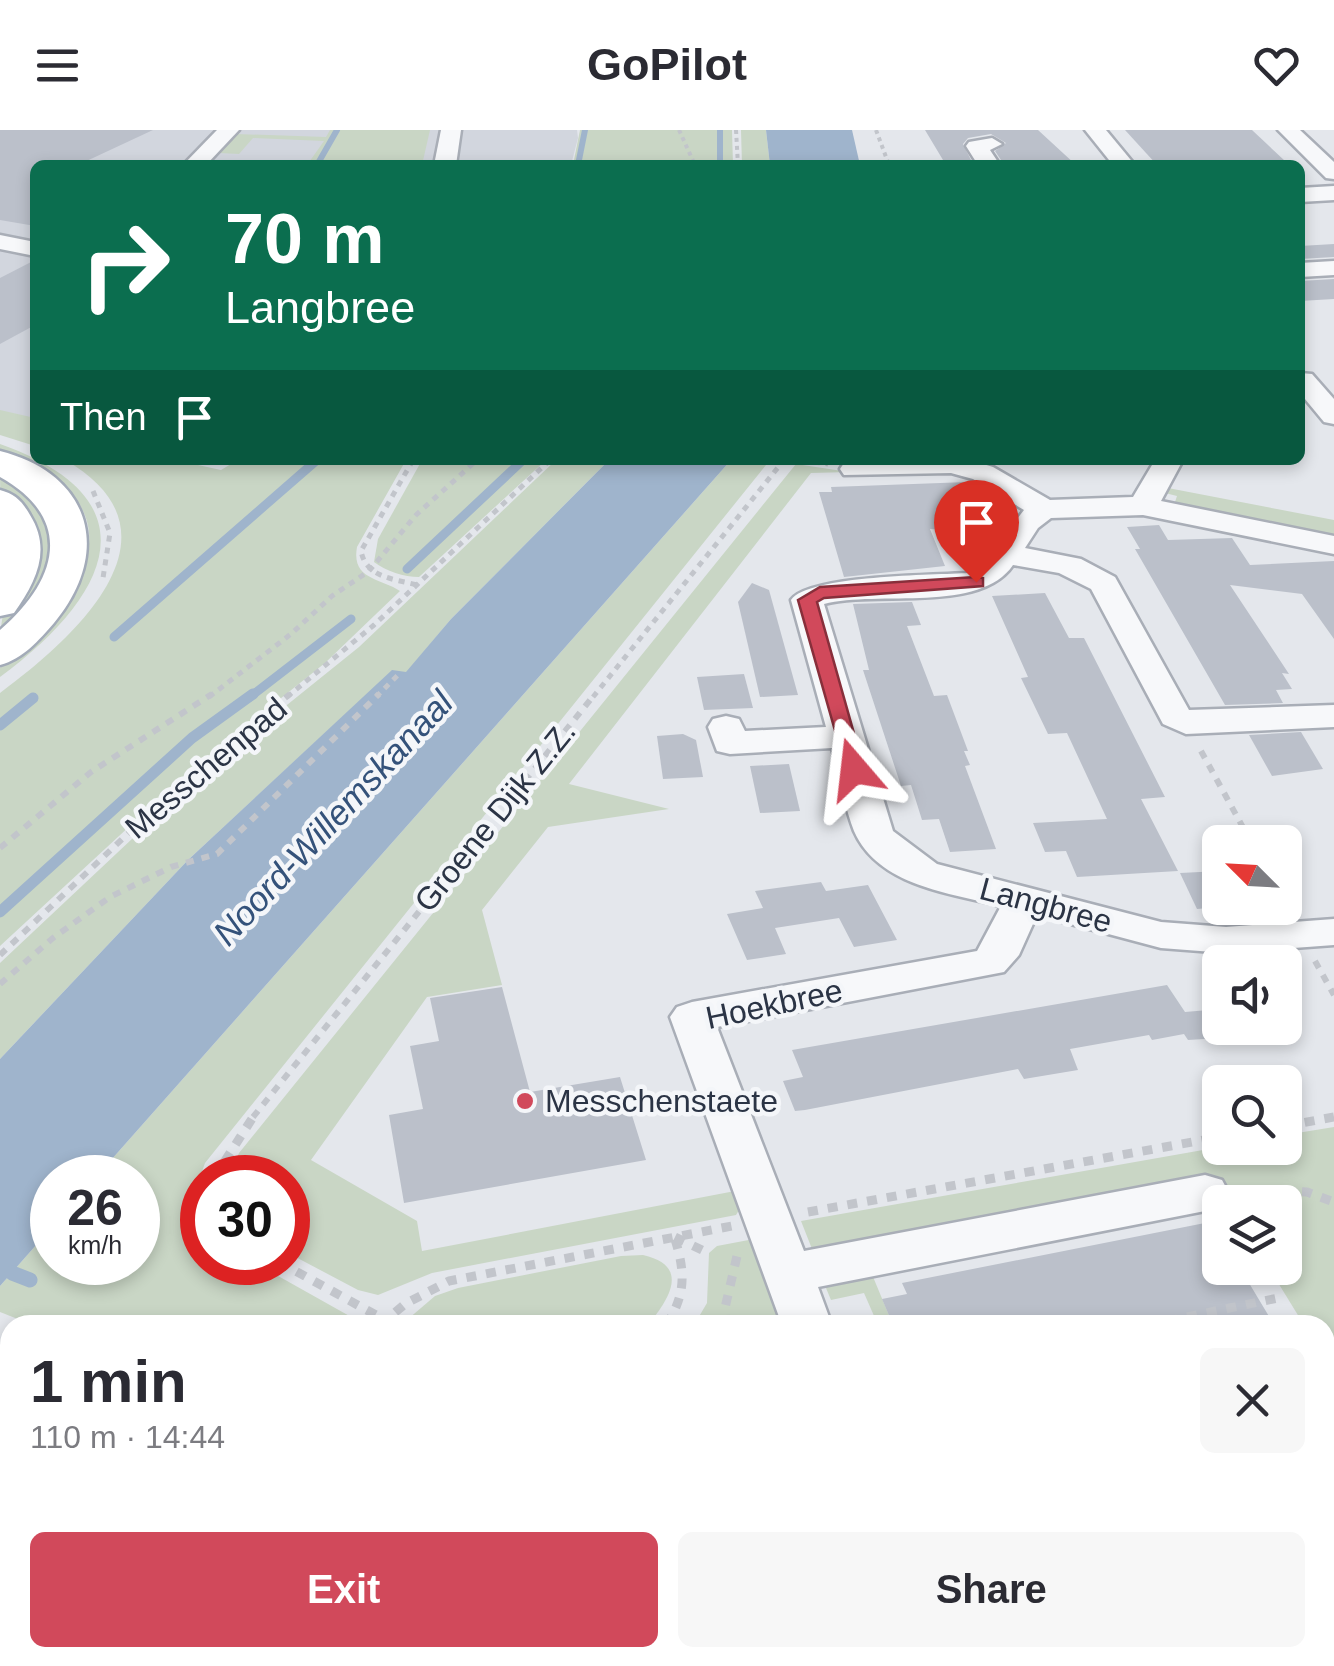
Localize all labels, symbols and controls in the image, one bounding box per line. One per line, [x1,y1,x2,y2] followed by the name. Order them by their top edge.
[30,38,85,93] icon: menu
[1249,38,1304,93] icon: heart
[587,39,747,90] text: GoPilot
[60,200,190,330] icon: right
[225,200,385,278] text: 70 m
[225,282,415,333] text: Langbree
[167,390,222,445] icon: arrive
[60,396,147,438] text: Then
[934,480,1019,583] pin
[949,495,1004,550] icon: arrive
[205,682,461,952] water label: Noord-Willemskanaal
[118,690,294,846] street label: Messchenpad
[407,713,583,919] street label: Groene Dijk Z.Z.
[802,717,906,821] position arrow
[1202,825,1302,925] north arrow
[1202,825,1302,1285] map controls
[976,870,1116,940] street label: Langbree
[1202,945,1302,1045] button: sound
[702,972,846,1036] street label: Hoekbree
[1202,1065,1302,1165] button: search
[545,1083,778,1119] place label: Messchenstaete
[514,1090,536,1112] marker: Messchenstaete
[180,1155,310,1285] speed limit sign: 30
[67,1180,123,1236] text: 26
[1202,1185,1302,1285] button: layers
[68,1231,122,1259] text: km/h
[30,1348,187,1415] text: 1 min
[1200,1348,1305,1453] button: close
[30,1419,225,1455] text: 110 m · 14:44
[30,1532,658,1647] button: Exit
[678,1532,1305,1647] button: Share

